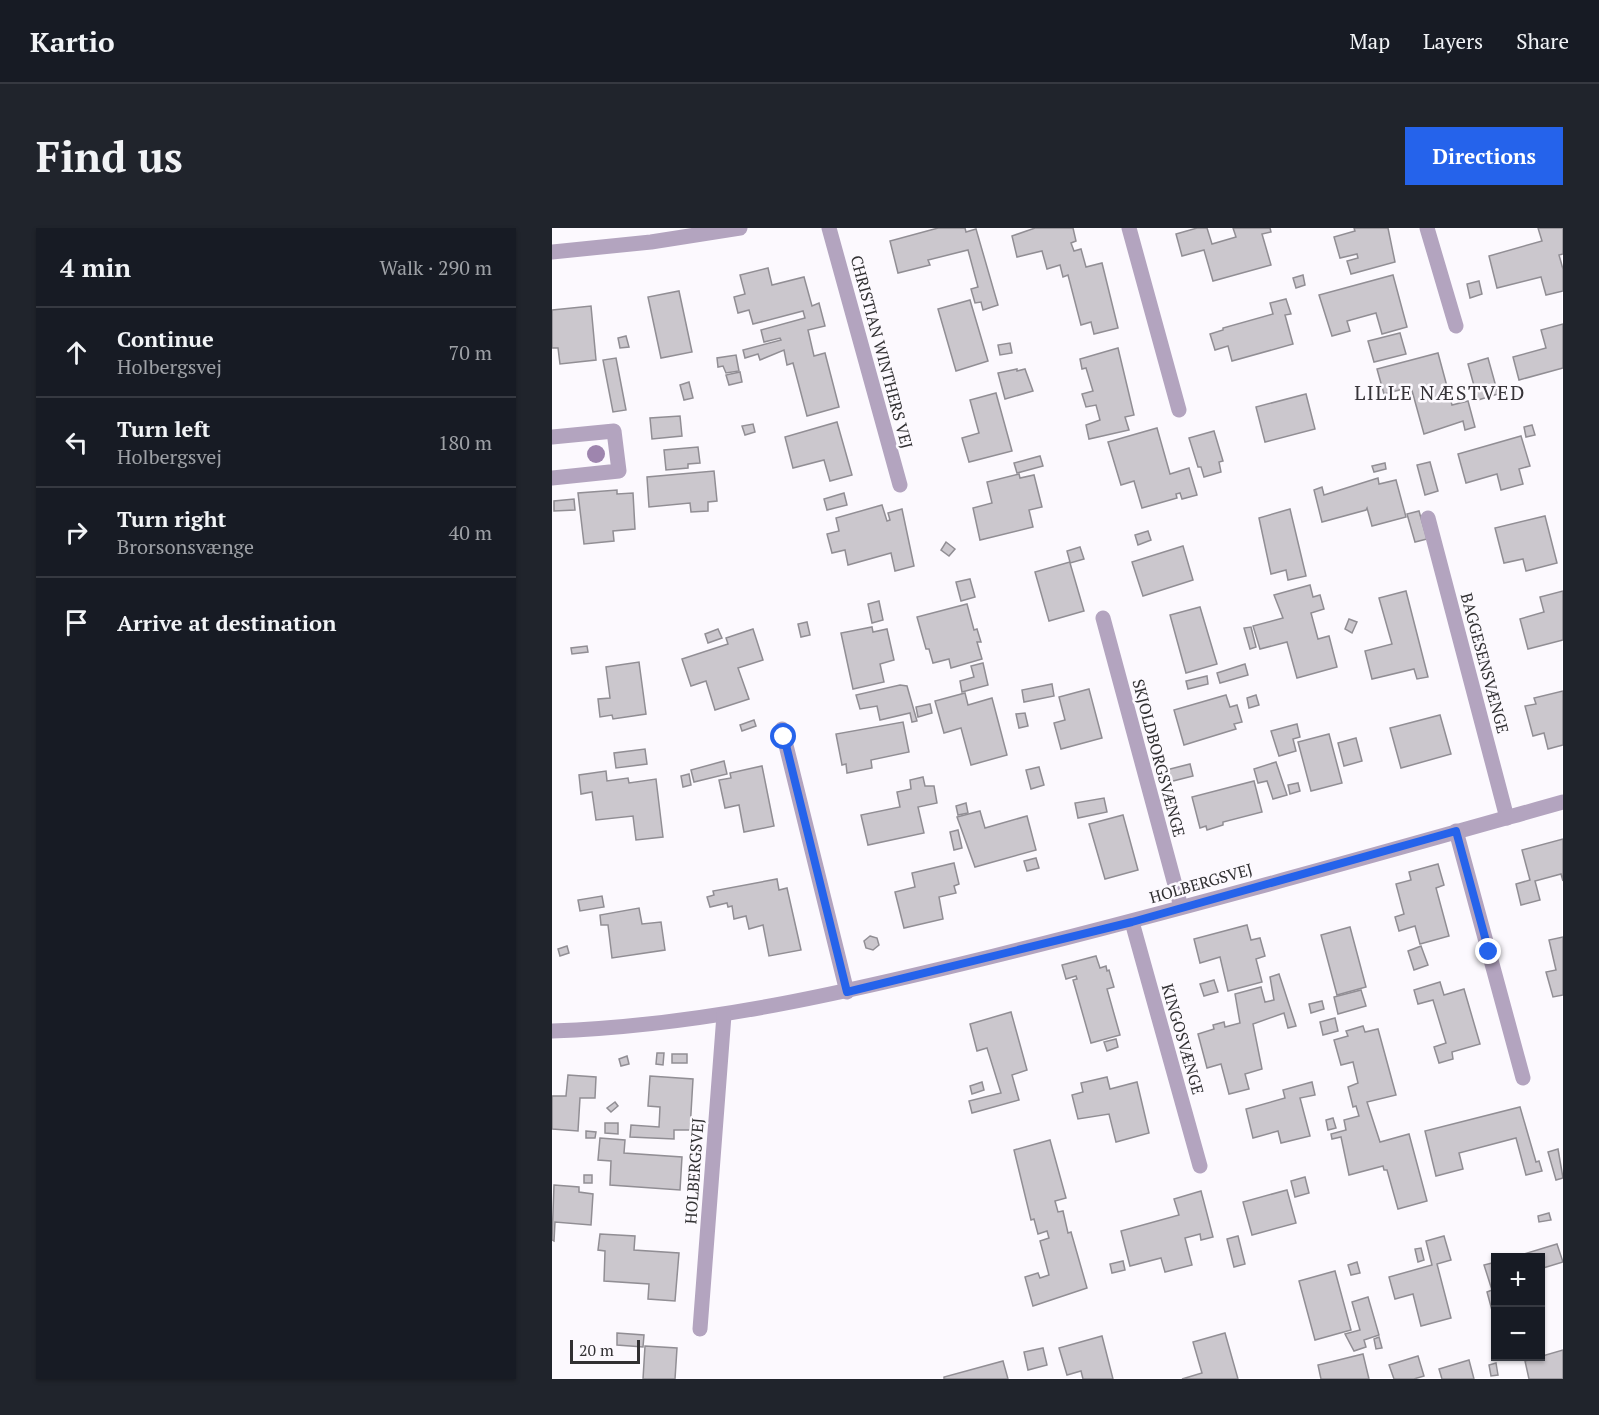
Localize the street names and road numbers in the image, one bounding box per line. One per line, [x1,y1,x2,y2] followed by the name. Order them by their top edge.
[846,253,918,451] street label: CHRISTIAN WINTHERS VEJ
[1456,590,1514,736] street label: BAGGESENSVÆNGE
[1127,677,1191,839] street label: SKJOLDBORGSVÆNGE
[1147,858,1255,908] street label: HOLBERGSVEJ
[1157,981,1209,1097] street label: KINGOSVÆNGE
[679,1117,709,1225] street label: HOLBERGSVEJ

